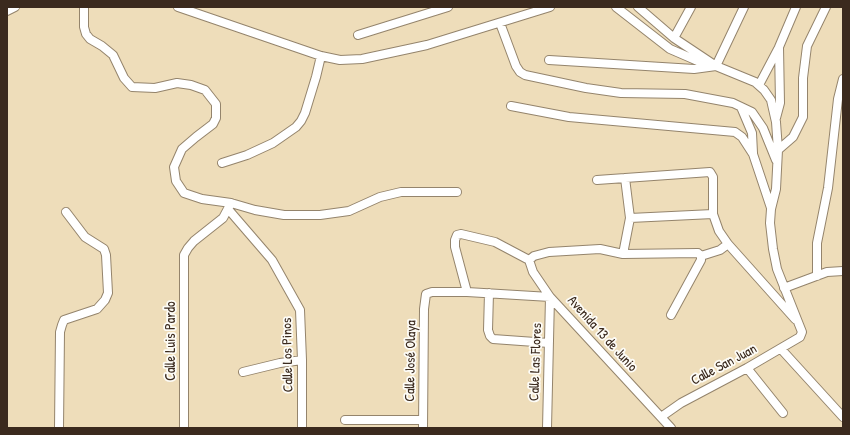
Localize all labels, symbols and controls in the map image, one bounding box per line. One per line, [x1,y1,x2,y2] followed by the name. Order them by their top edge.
[564,293,640,375] street label: Avenida 13 de Junio
[163,301,179,381] street label: Calle Luis Pardo
[279,318,297,392] street label: Calle Los Pinos
[402,320,420,402] street label: Calle José Olaya
[526,323,546,401] street label: Calle Las Flores
[688,341,760,389] street label: Calle San Juan

